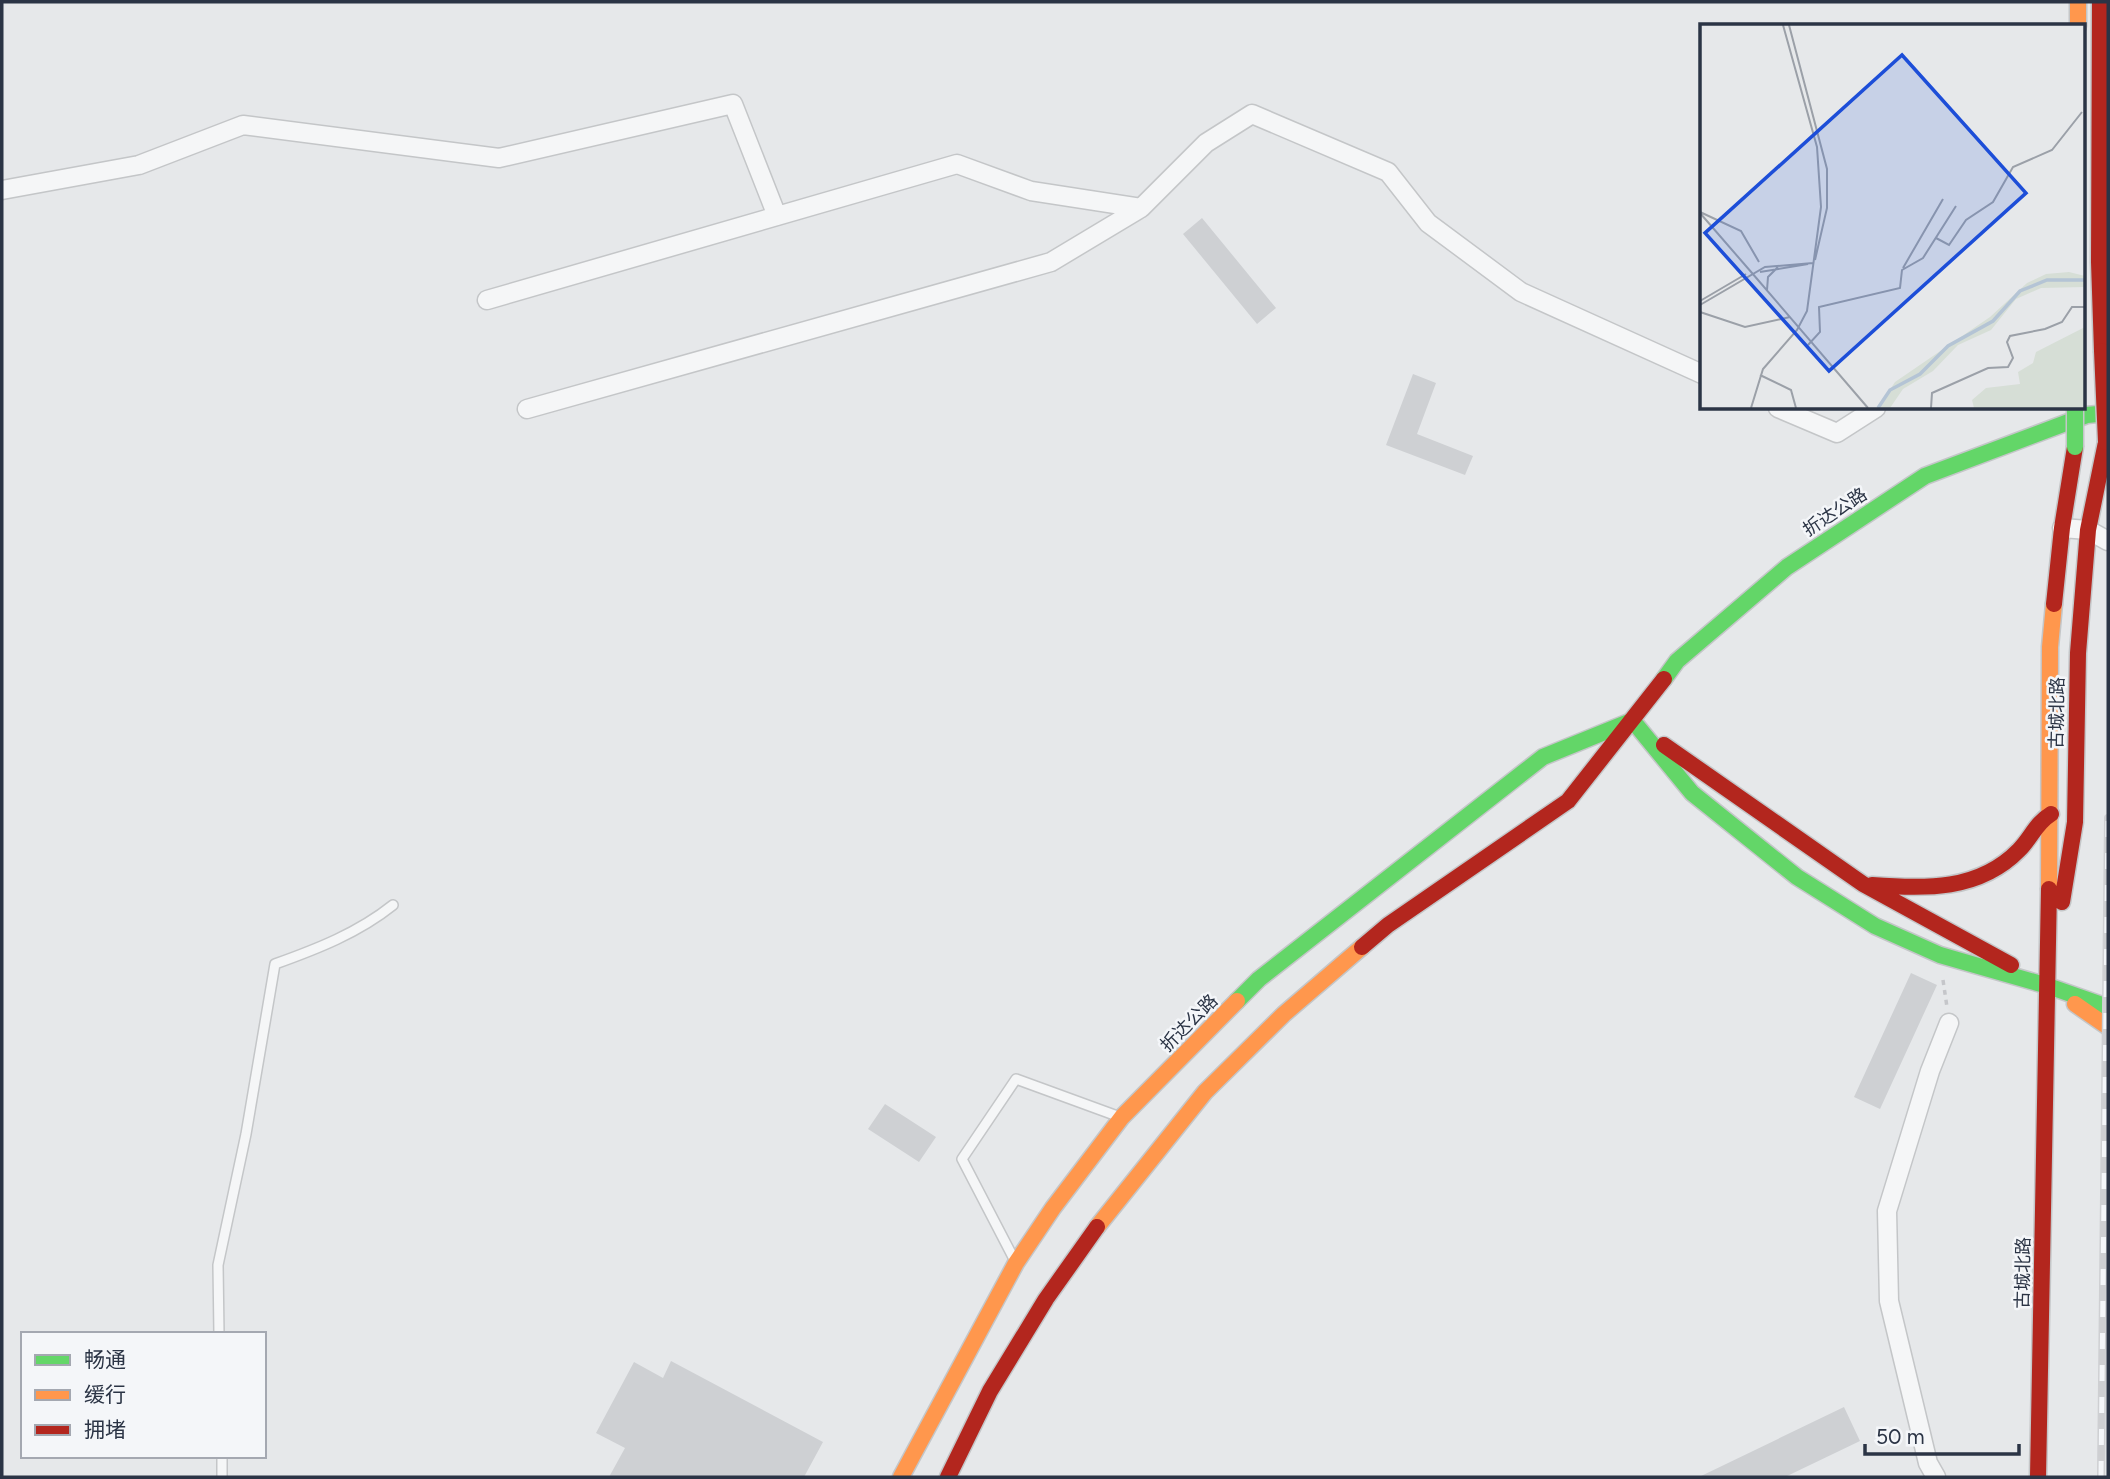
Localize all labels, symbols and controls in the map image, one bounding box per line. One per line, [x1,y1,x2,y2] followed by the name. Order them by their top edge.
[1700,24,2086,410] inset map
[1799,483,1871,541] street label: 折达公路
[2045,677,2069,749] street label: 古城北路
[1156,990,1222,1056] street label: 折达公路
[2011,1237,2035,1309] street label: 古城北路
[21,1332,266,1458] legend
[84,1347,126,1372] text: 畅通
[84,1382,126,1407] text: 缓行
[1865,1412,2019,1456] scale bar
[84,1417,126,1442] text: 拥堵
[1876,1424,1925,1449] text: 50 m

